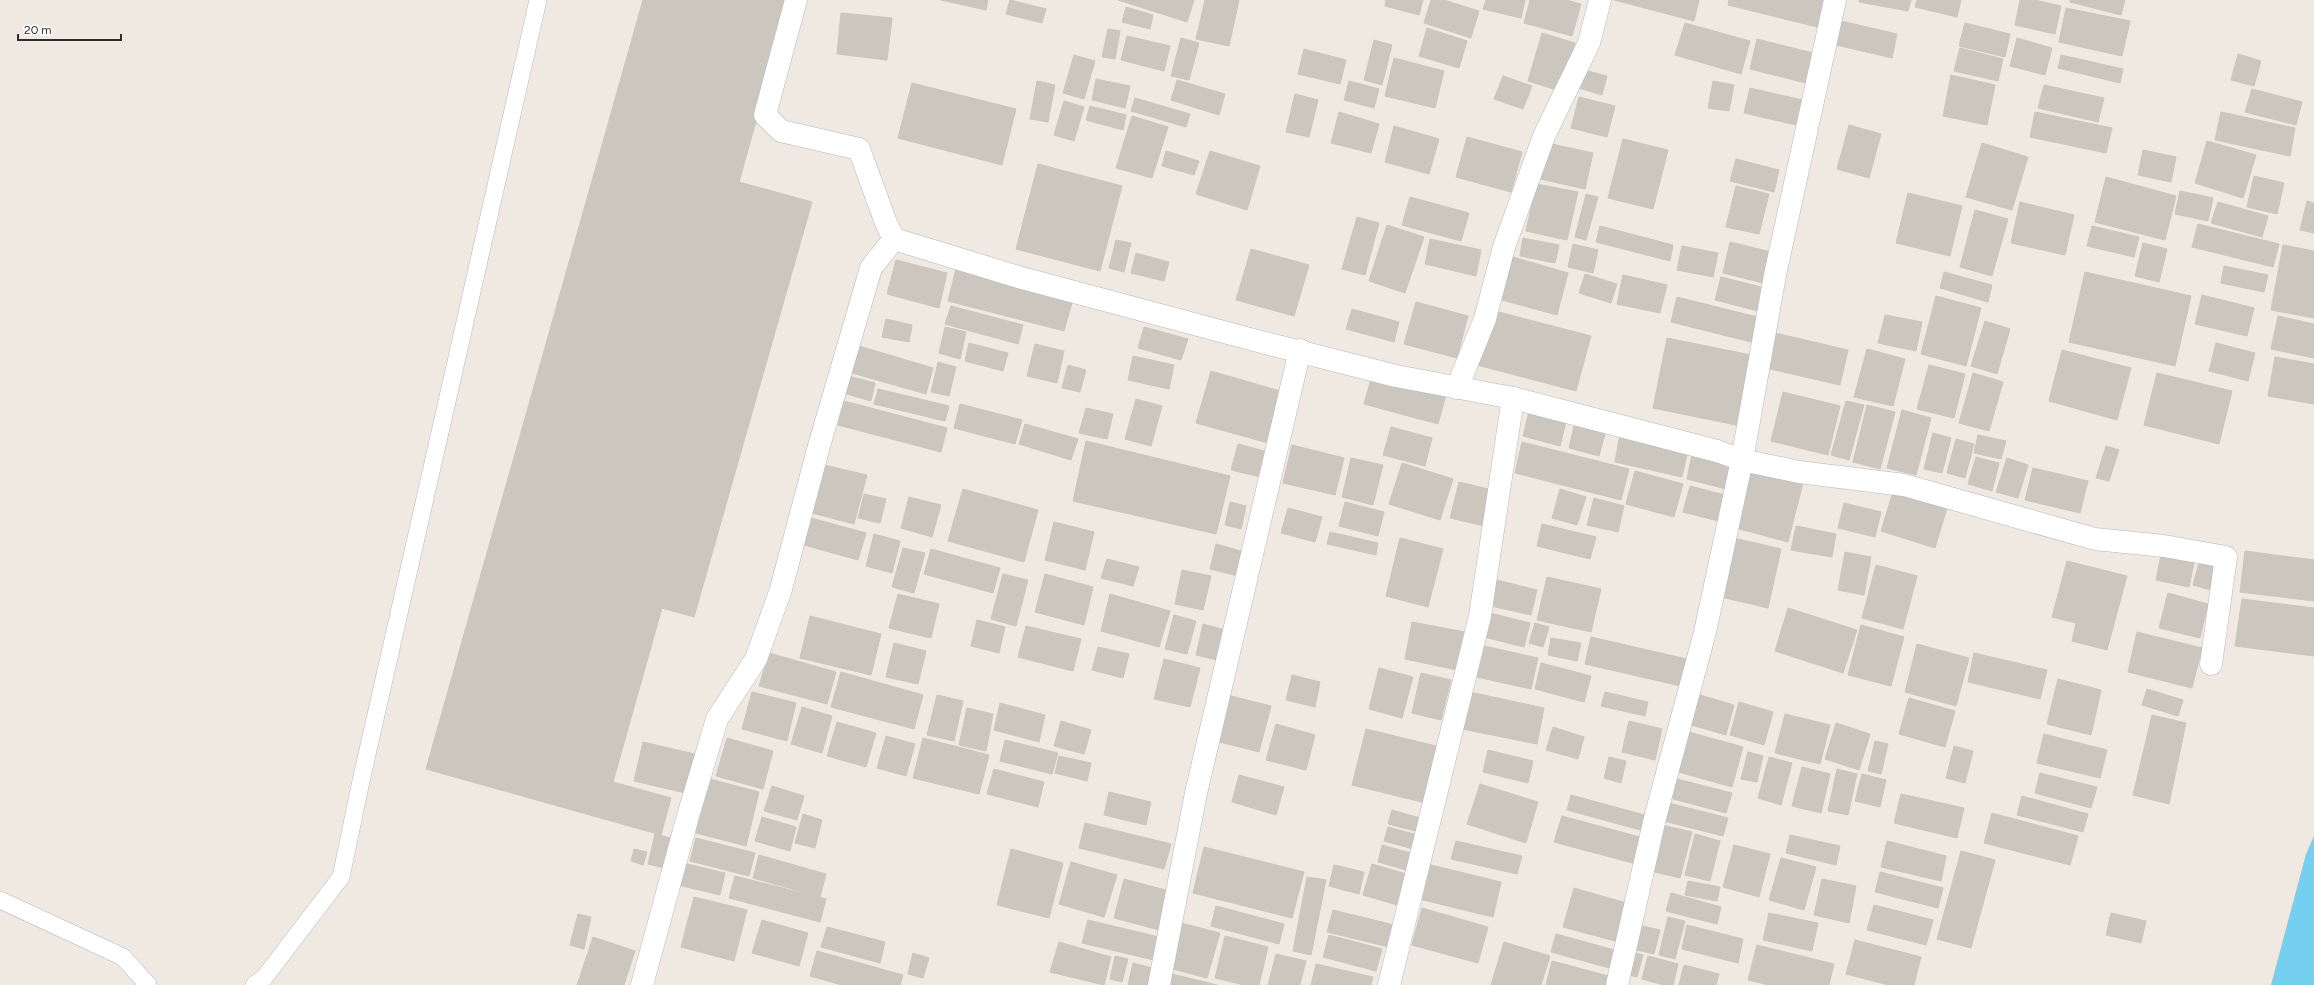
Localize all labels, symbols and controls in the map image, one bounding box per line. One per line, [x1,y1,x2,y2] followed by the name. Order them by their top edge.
[18,16,121,42] scale bar
[24,23,52,37] text: 20 m

